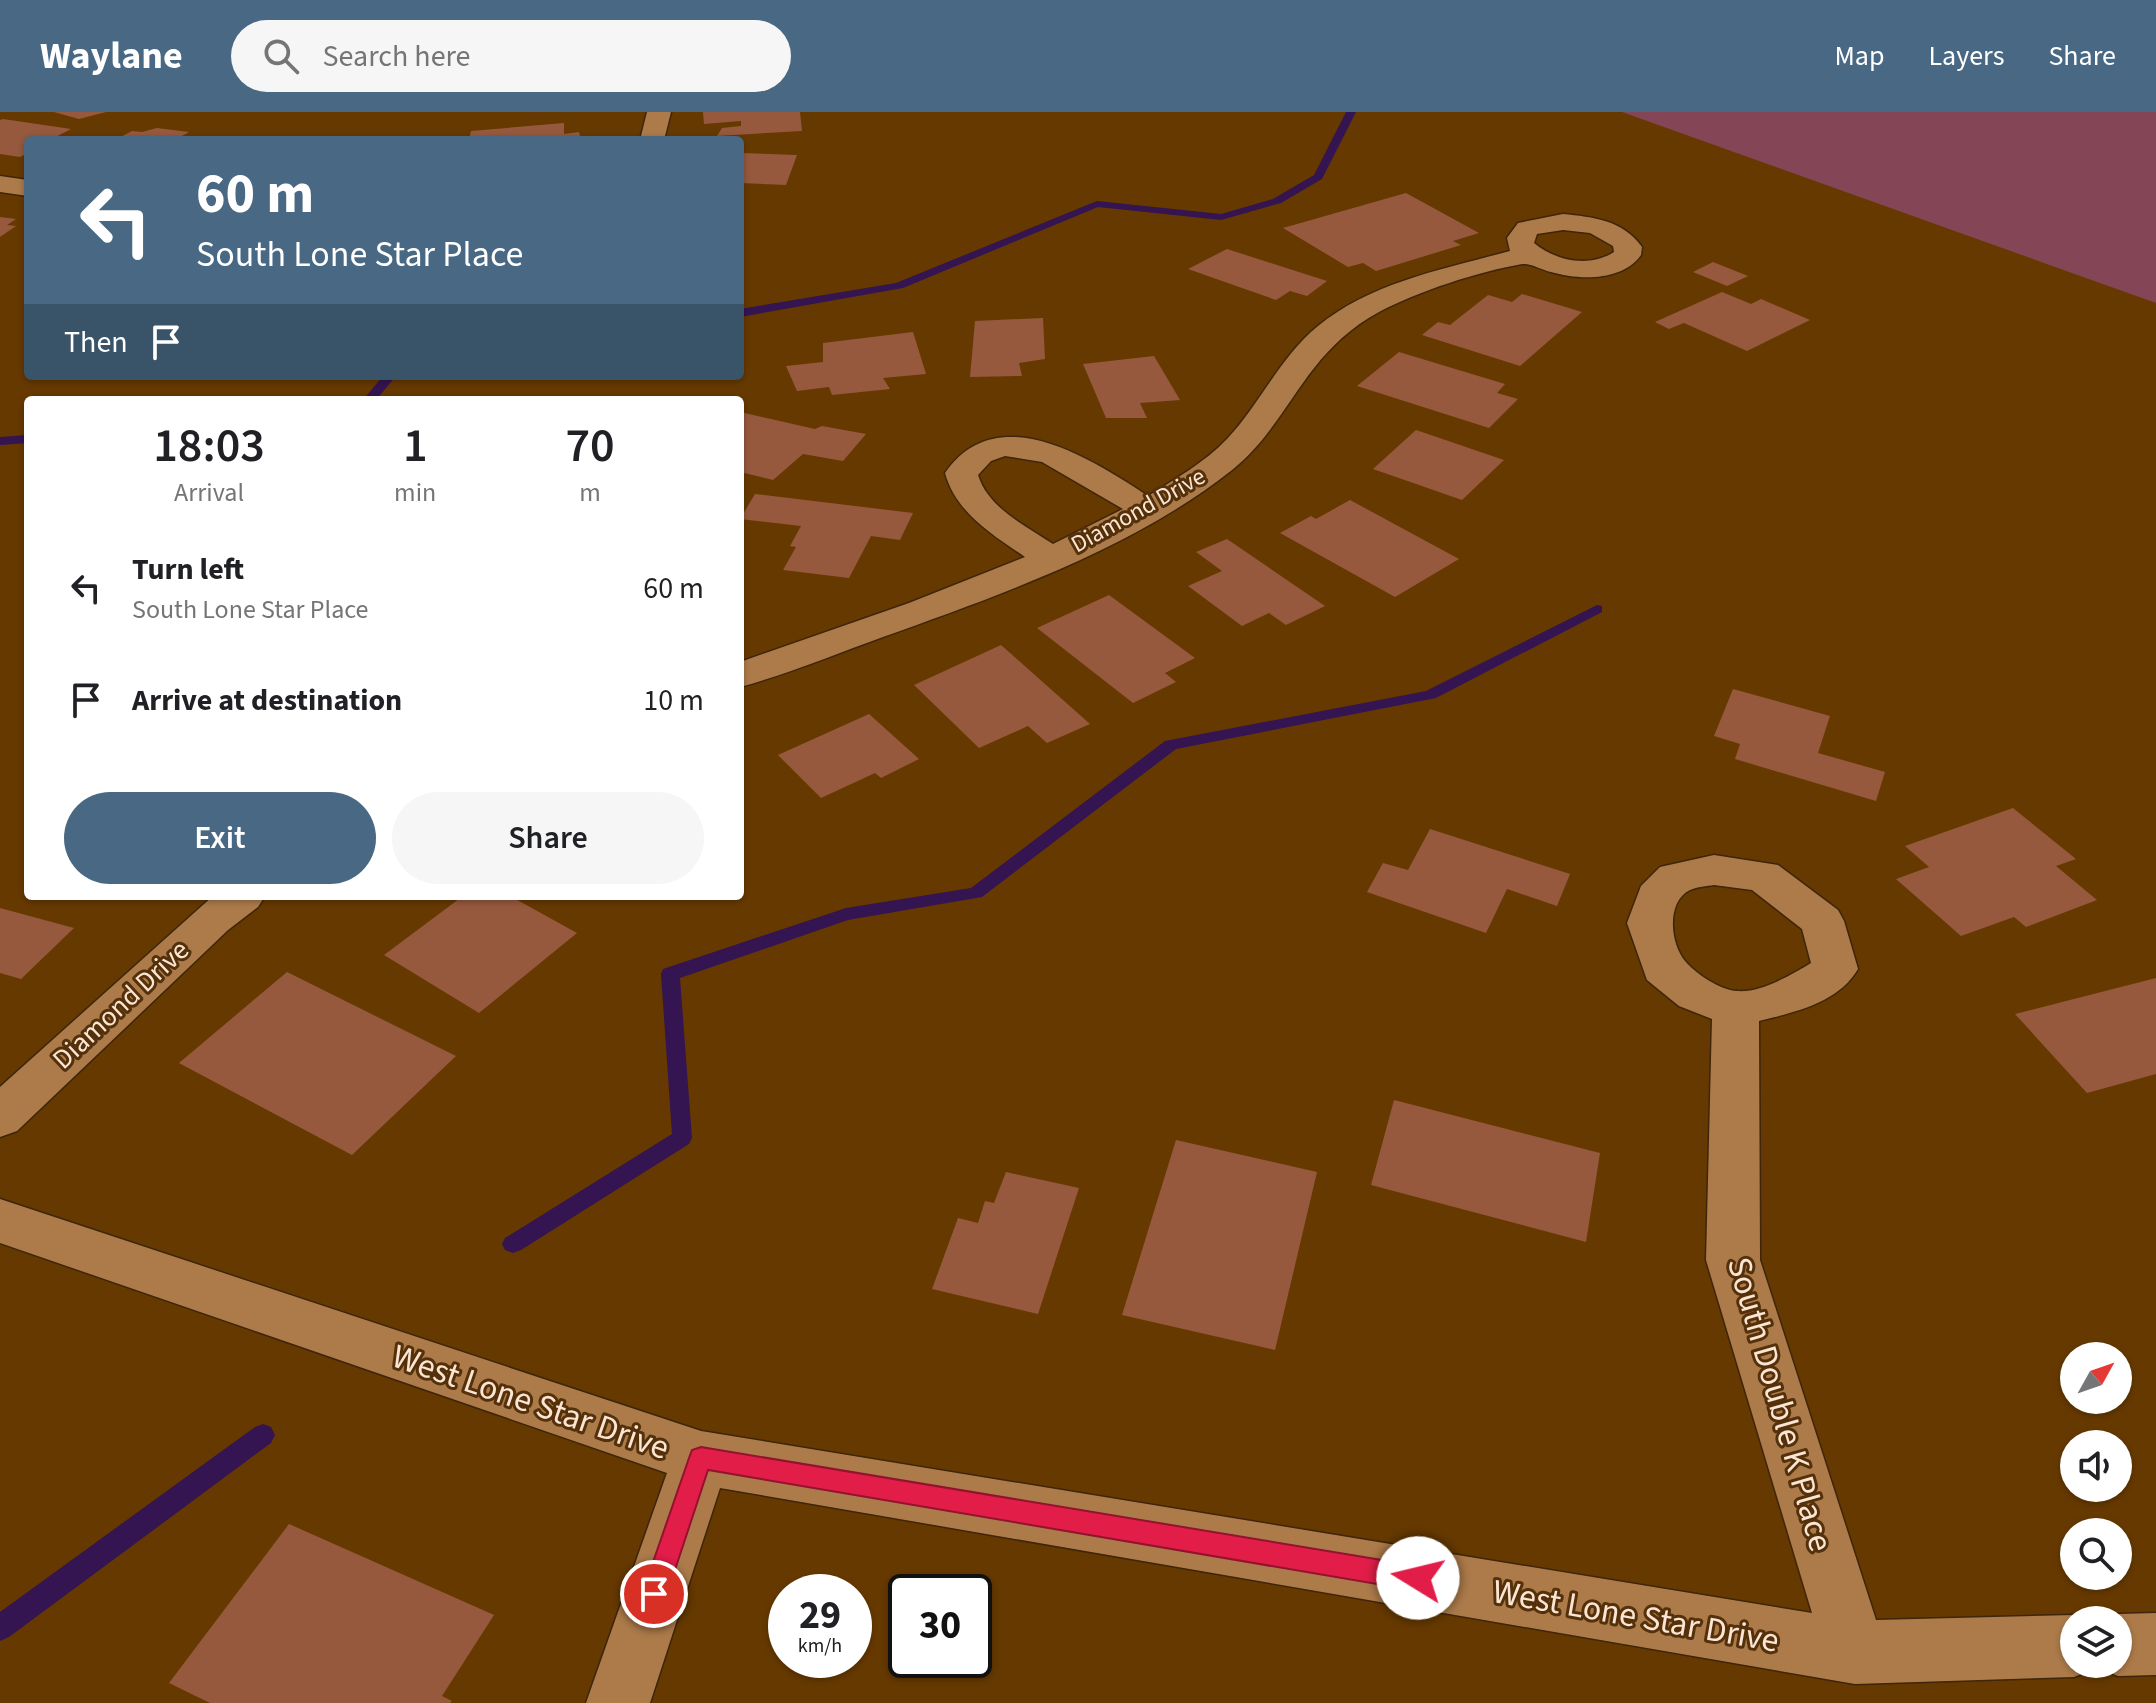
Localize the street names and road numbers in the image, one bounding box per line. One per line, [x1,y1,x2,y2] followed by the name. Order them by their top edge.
[1065,459,1212,562] street label: Diamond Drive
[44,931,198,1079] street label: Diamond Drive
[1714,1252,1845,1557] street label: South Double K Place
[386,1332,675,1473] street label: West Lone Star Drive
[1489,1567,1783,1666] street label: West Lone Star Drive

